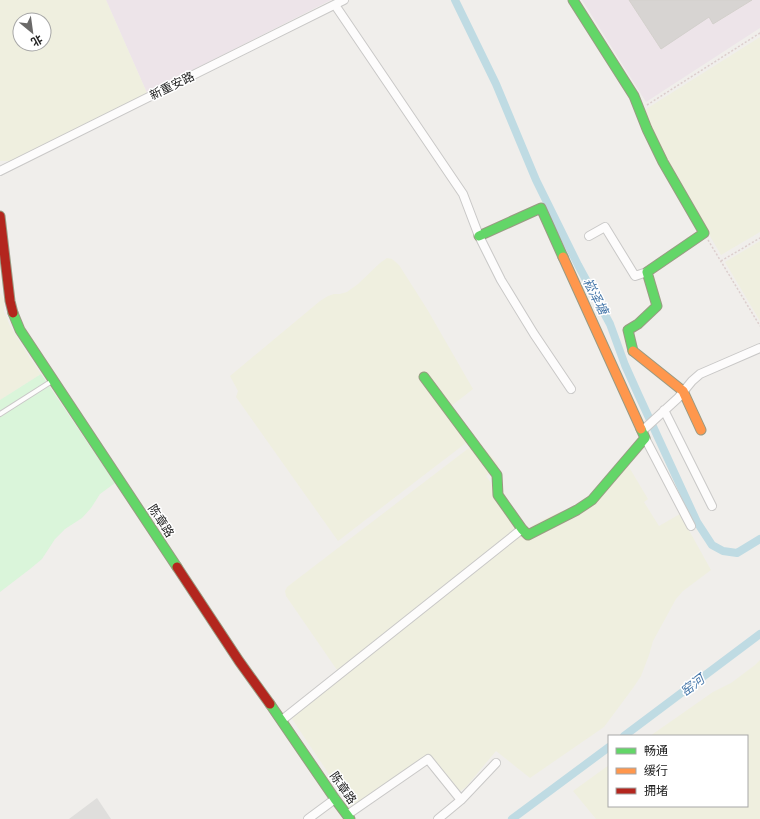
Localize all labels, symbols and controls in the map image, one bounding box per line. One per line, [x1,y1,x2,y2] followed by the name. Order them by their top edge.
[12,12,52,52] north arrow
[29,32,45,50] text: 北
[147,68,197,103] street label: 新重安路
[579,275,613,319] water label: 崧泽塘
[145,502,178,540] street label: 陈章路
[677,669,710,700] water label: 窑河
[608,735,748,807] legend
[644,743,668,758] text: 畅通
[644,763,668,778] text: 缓行
[327,769,360,807] street label: 陈章路
[644,783,668,798] text: 拥堵

